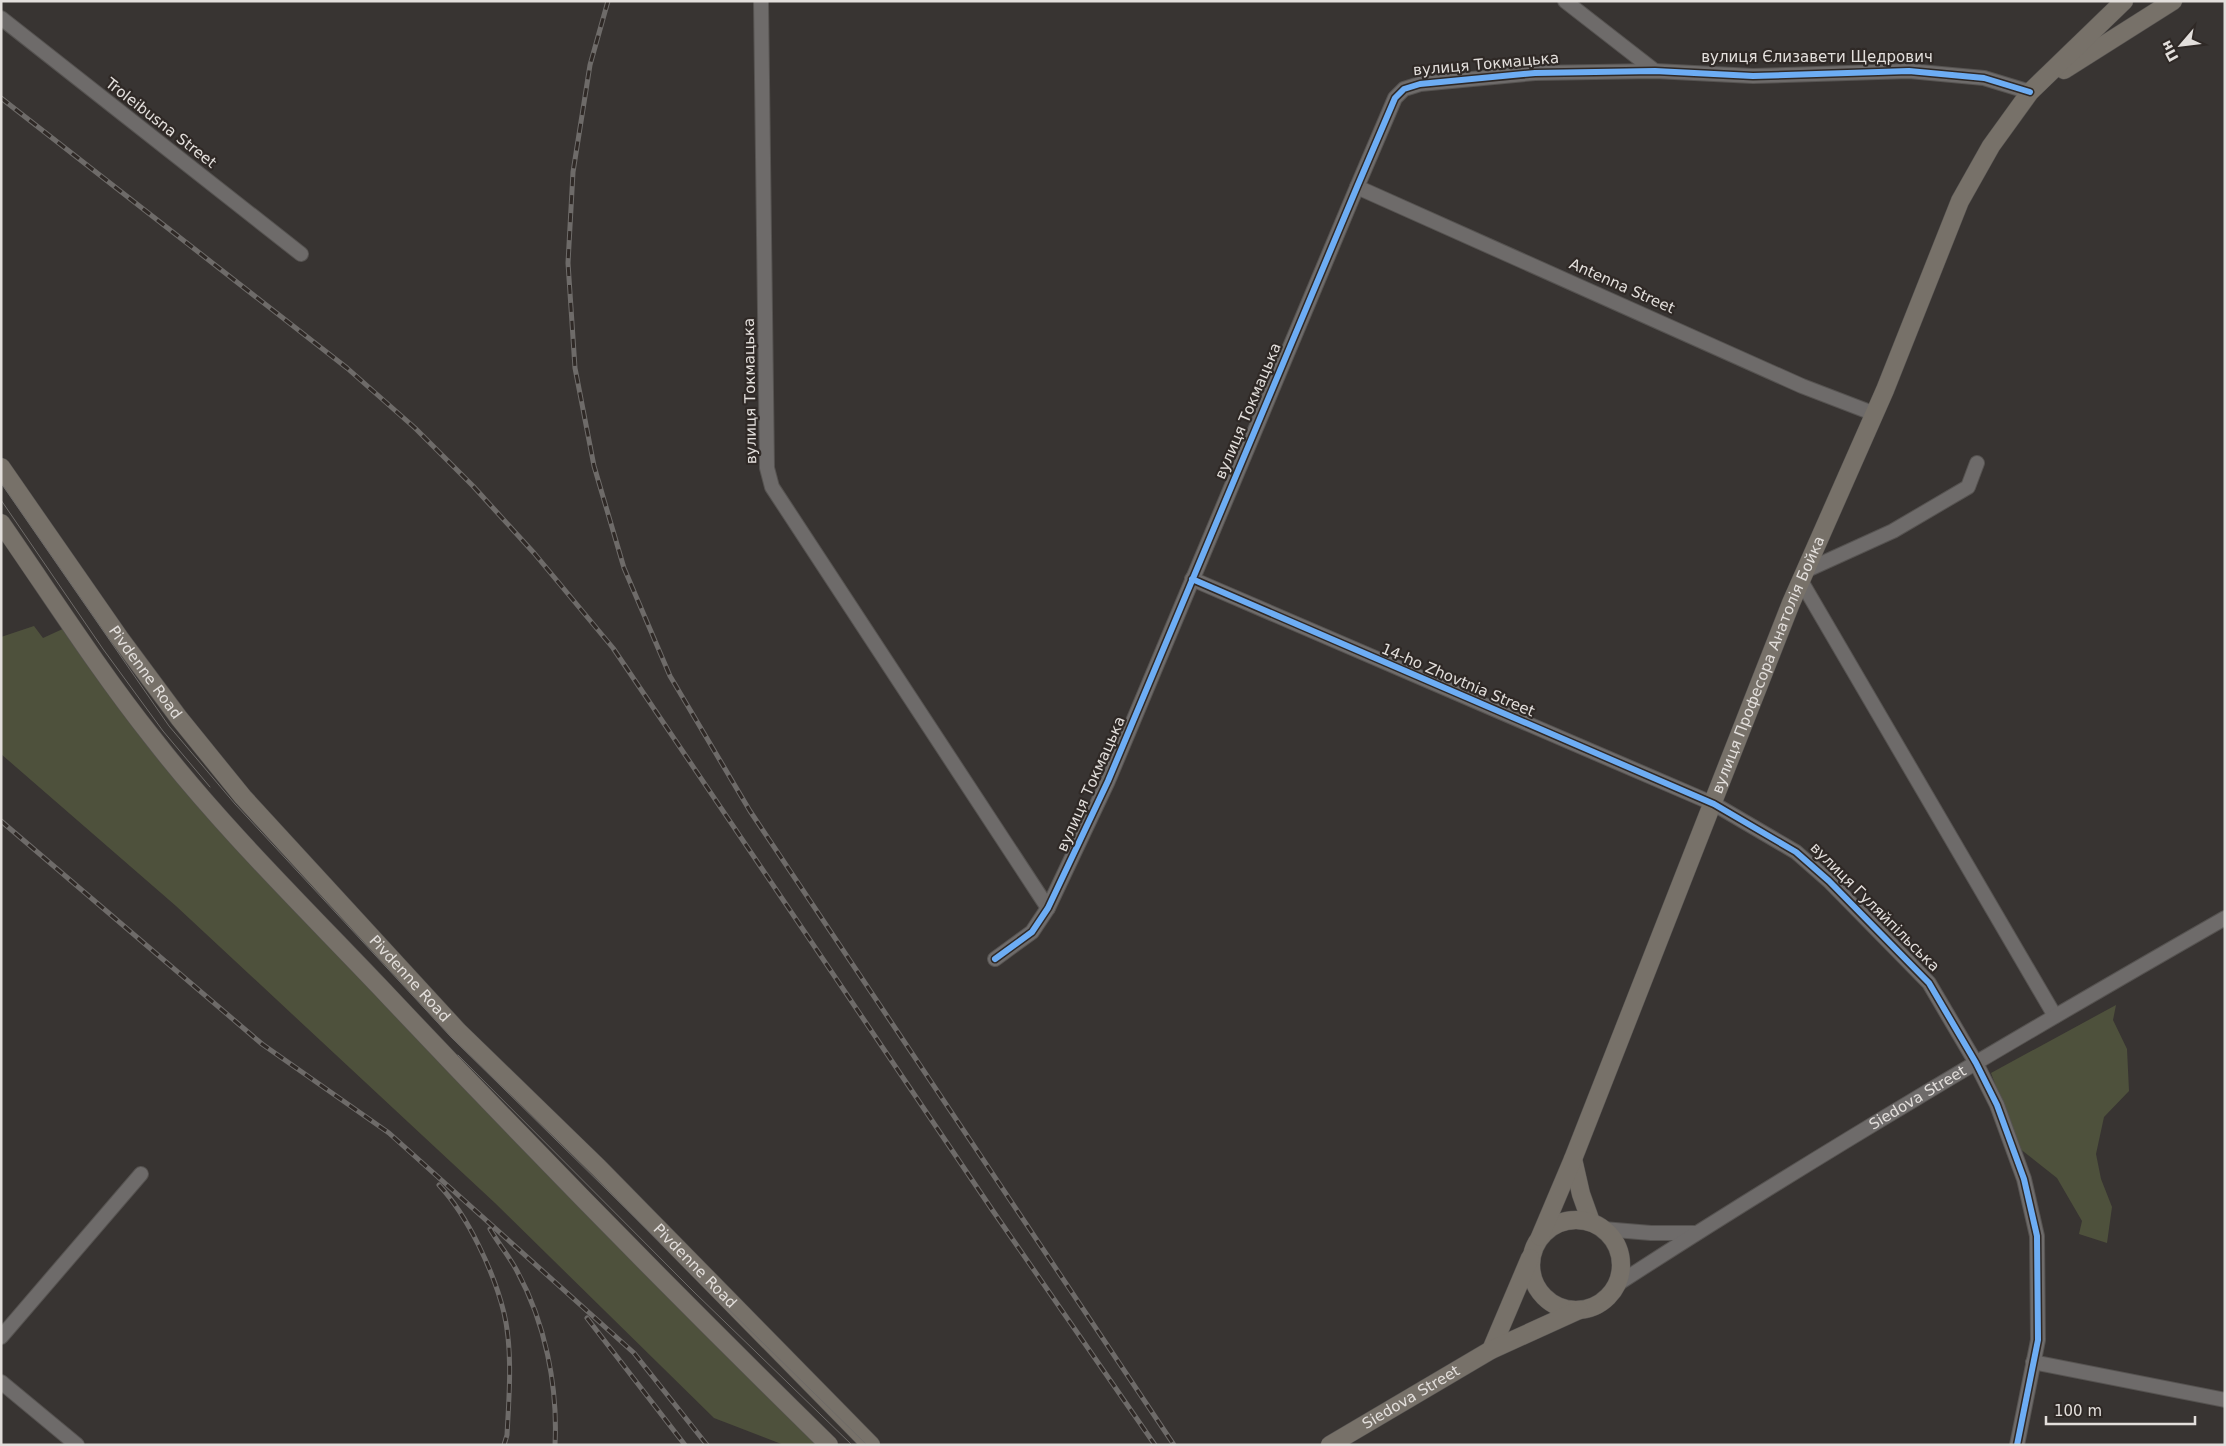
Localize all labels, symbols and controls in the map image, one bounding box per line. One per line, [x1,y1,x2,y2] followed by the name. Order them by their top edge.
[2156,20,2206,70] north arrow
[2157,38,2182,64] text: Пн
[1701,48,1933,66] street label: вулиця Єлизавети Щедрович
[1412,49,1560,79] street label: вулиця Токмацька
[101,74,220,172] street label: Troleibusna Street
[1567,255,1678,317] street label: Antenna Street
[740,318,760,464] street label: вулиця Токмацька
[1211,340,1285,482] street label: вулиця Токмацька
[1708,533,1828,796] street label: вулиця Професора Анатолія Бойка
[105,622,186,722] street label: Pivdenne Road
[1379,640,1538,721] street label: 14-ho Zhovtnia Street
[1053,714,1129,854] street label: вулиця Токмацька
[1807,839,1943,975] street label: вулиця Гуляйпільська
[366,932,454,1026] street label: Pivdenne Road
[1866,1062,1969,1134] street label: Siedova Street
[650,1220,741,1312] street label: Pivdenne Road
[1359,1361,1463,1433] street label: Siedova Street
[2046,1394,2195,1426] scale bar
[2054,1402,2102,1420] text: 100 m

